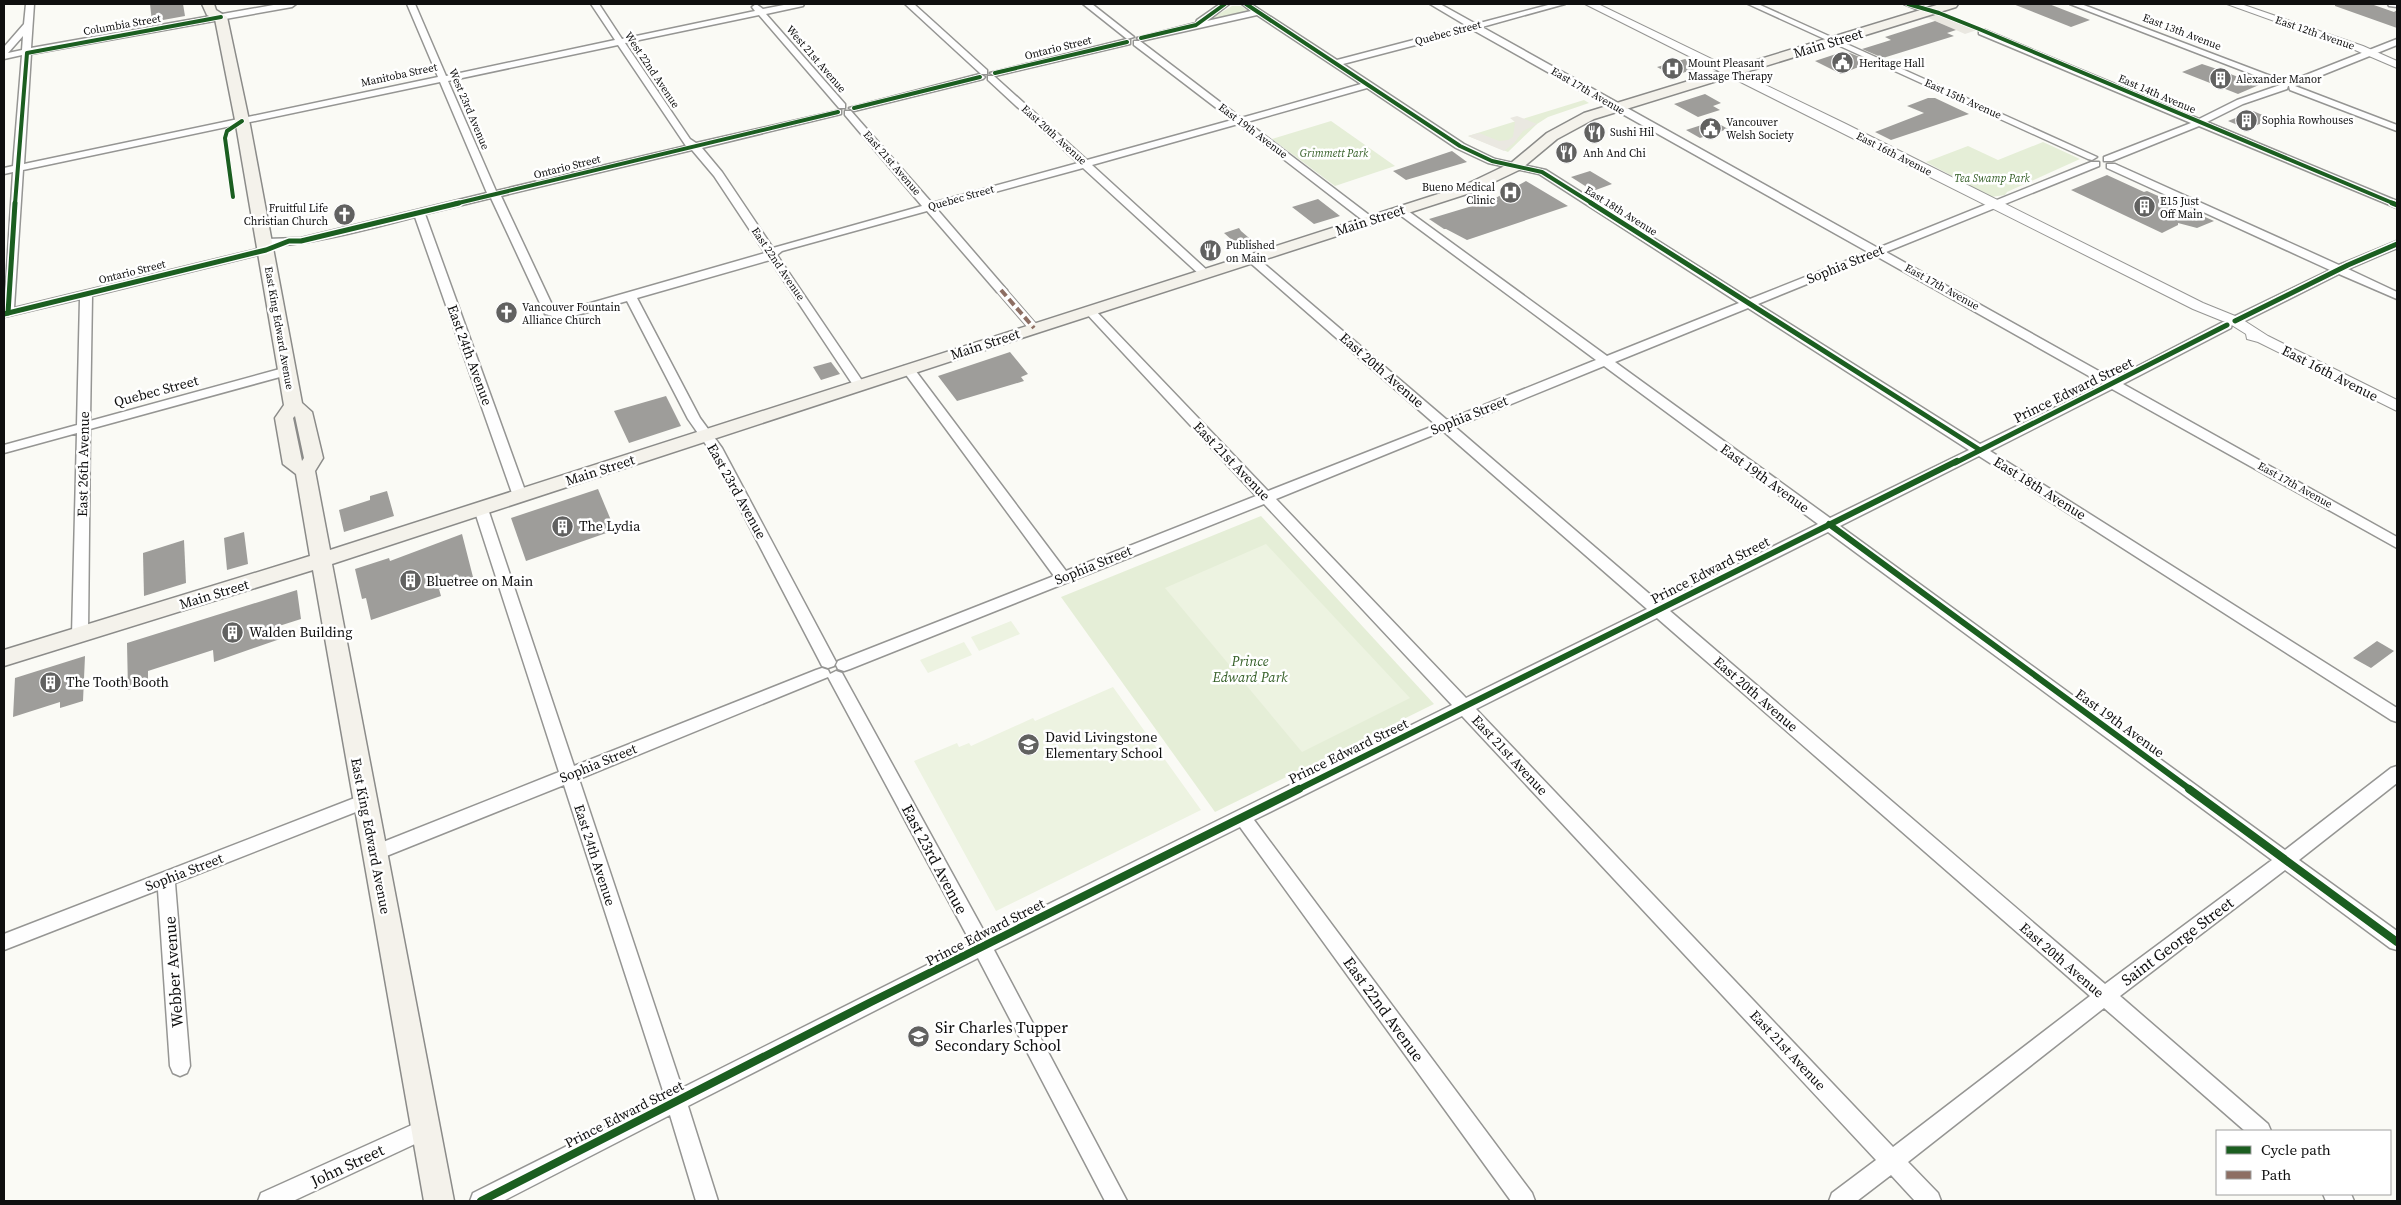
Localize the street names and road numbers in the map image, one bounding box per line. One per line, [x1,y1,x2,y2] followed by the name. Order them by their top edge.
[2141,10,2224,54] street label: East 13th Avenue
[82,11,162,39] street label: Columbia Street
[2273,12,2357,54] street label: East 12th Avenue
[1413,17,1483,49] street label: Quebec Street
[783,22,850,96] street label: West 21st Avenue
[1791,23,1866,63] street label: Main Street
[621,29,683,111] street label: West 22nd Avenue
[1023,32,1093,64] street label: Ontario Street
[359,60,439,90] street label: Manitoba Street
[1548,64,1628,118] street label: East 17th Avenue
[445,66,493,152] street label: West 23rd Avenue
[2116,71,2198,117] street label: East 14th Avenue
[1922,75,2004,123] street label: East 15th Avenue
[1215,100,1291,162] street label: East 19th Avenue
[1018,102,1090,169] street label: East 20th Avenue
[860,127,925,199] street label: East 21st Avenue
[1854,128,1935,180] street label: East 16th Avenue
[532,151,602,183] street label: Ontario Street
[926,181,996,215] street label: Quebec Street
[1582,183,1660,240] street label: East 18th Avenue
[1333,199,1408,241] street label: Main Street
[748,224,808,304] street label: East 22nd Avenue
[1803,239,1887,289] street label: Sophia Street
[97,256,167,288] street label: Ontario Street
[1902,260,1982,314] street label: East 17th Avenue
[261,265,297,391] street label: East King Edward Avenue
[443,302,497,408] street label: East 24th Avenue
[948,323,1023,365] street label: Main Street
[1336,328,1428,412] street label: East 20th Avenue
[2278,340,2382,406] street label: East 16th Avenue
[2010,352,2137,428] street label: Prince Edward Street
[112,370,201,412] street label: Quebec Street
[1427,390,1511,440] street label: Sophia Street
[72,411,94,517] street label: East 26th Avenue
[1189,417,1275,505] street label: East 21st Avenue
[1716,439,1814,517] street label: East 19th Avenue
[702,440,772,542] street label: East 23rd Avenue
[563,449,638,491] street label: Main Street
[1990,452,2090,524] street label: East 18th Avenue
[2255,458,2335,512] street label: East 17th Avenue
[1647,531,1773,609] street label: Prince Edward Street
[1051,540,1135,590] street label: Sophia Street
[177,574,252,614] street label: Main Street
[1710,652,1802,736] street label: East 20th Avenue
[2071,684,2169,762] street label: East 19th Avenue
[1467,710,1553,800] street label: East 21st Avenue
[1285,713,1412,789] street label: Prince Edward Street
[556,738,640,788] street label: Sophia Street
[346,756,396,916] street label: East King Edward Avenue
[897,800,973,918] street label: East 23rd Avenue
[569,802,621,908] street label: East 24th Avenue
[142,848,226,896] street label: Sophia Street
[2116,891,2238,991] street label: Saint George Street
[922,893,1048,971] street label: Prince Edward Street
[158,915,188,1029] street label: Webber Avenue
[2016,918,2108,1002] street label: East 20th Avenue
[1338,952,1430,1066] street label: East 22nd Avenue
[1745,1005,1831,1095] street label: East 21st Avenue
[561,1075,687,1153] street label: Prince Edward Street
[306,1138,388,1192] street label: John Street

